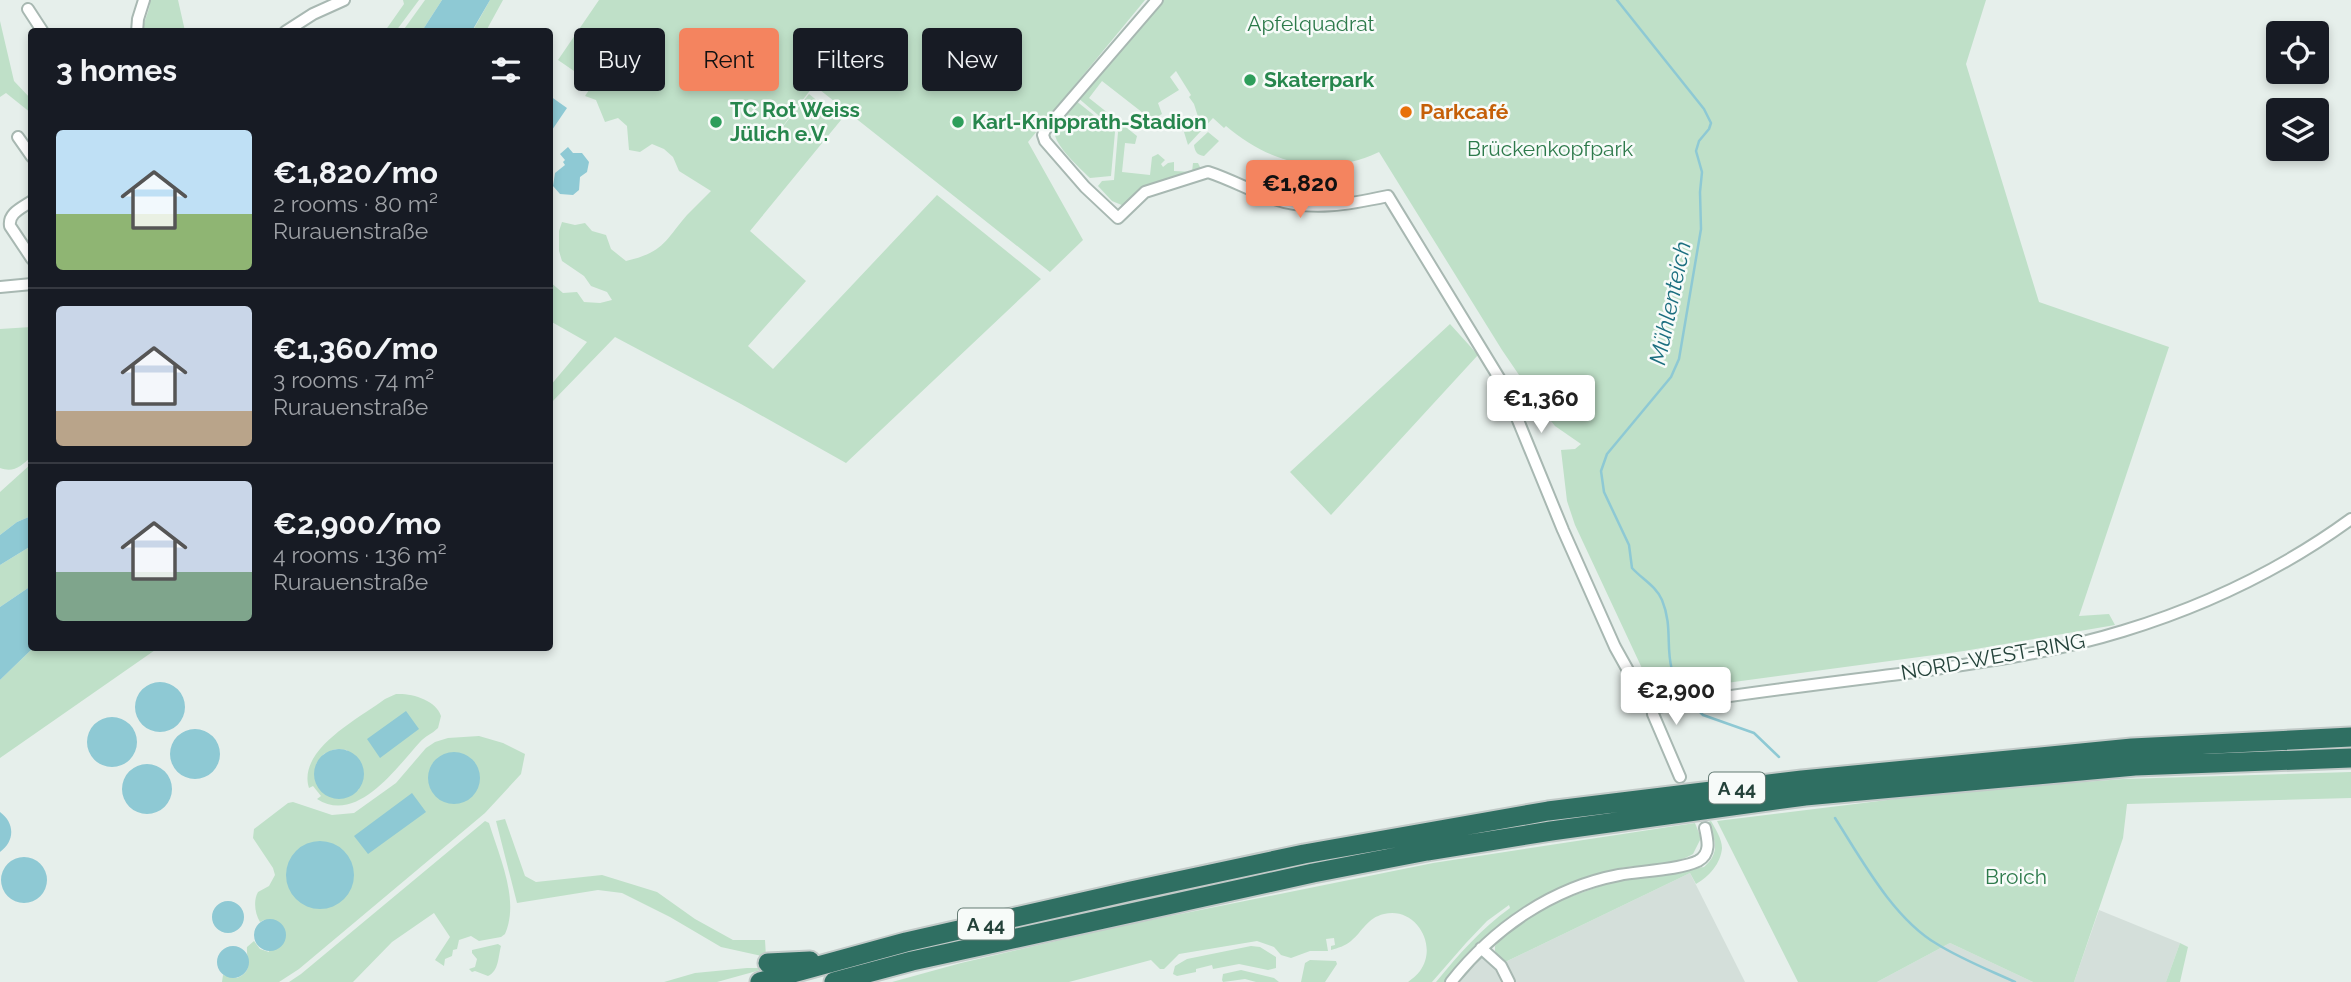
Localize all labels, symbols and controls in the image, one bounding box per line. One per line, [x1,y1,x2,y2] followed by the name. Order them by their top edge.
[1247,11,1375,36] park label: Apfelquadrat
[2266,21,2329,161] map controls
[2266,21,2329,84] button: locate
[574,28,665,91] chip: Buy
[679,28,779,91] chip: Rent
[793,28,908,91] chip: Filters
[922,28,1022,91] chip: New
[487,51,525,89] icon: filters
[56,53,177,88] text: 3 homes
[1264,67,1375,92] place label: Skaterpark
[1242,72,1258,88] marker: Skaterpark
[730,97,860,146] place label: TC Rot Weiss Jülich e.V.
[2266,98,2329,161] button: layers
[1420,99,1509,124] place label: Parkcafé
[1398,104,1414,120] marker: Parkcafé
[972,109,1207,134] place label: Karl-Knipprath-Stadion
[708,114,724,130] marker: TC Rot Weiss Jülich e.V.
[950,114,966,130] marker: Karl-Knipprath-Stadion
[1467,136,1633,161] park label: Brückenkopfpark
[273,155,438,190] text: €1,820/mo
[112,158,196,242] icon: home
[1243,160,1357,220] pin: €1,820
[1262,169,1338,196] text: €1,820
[273,190,438,217] text: 2 rooms · 80 m²
[273,217,428,244] text: Rurauenstraße
[1643,239,1696,367] water label: Mühlenteich
[273,331,438,366] text: €1,360/mo
[112,334,196,418] icon: home
[273,366,434,393] text: 3 rooms · 74 m²
[1484,376,1598,435] pin: €1,360
[1503,384,1579,411] text: €1,360
[273,393,428,420] text: Rurauenstraße
[273,506,441,541] text: €2,900/mo
[112,509,196,593] icon: home
[273,541,447,568] text: 4 rooms · 136 m²
[273,568,428,595] text: Rurauenstraße
[1899,628,2087,685] street label: NORD-WEST-RING
[1619,668,1733,727] pin: €2,900
[1637,676,1715,703] text: €2,900
[1709,772,1765,804] road number: A 44
[1985,864,2047,889] park label: Broich
[958,908,1014,940] road number: A 44

